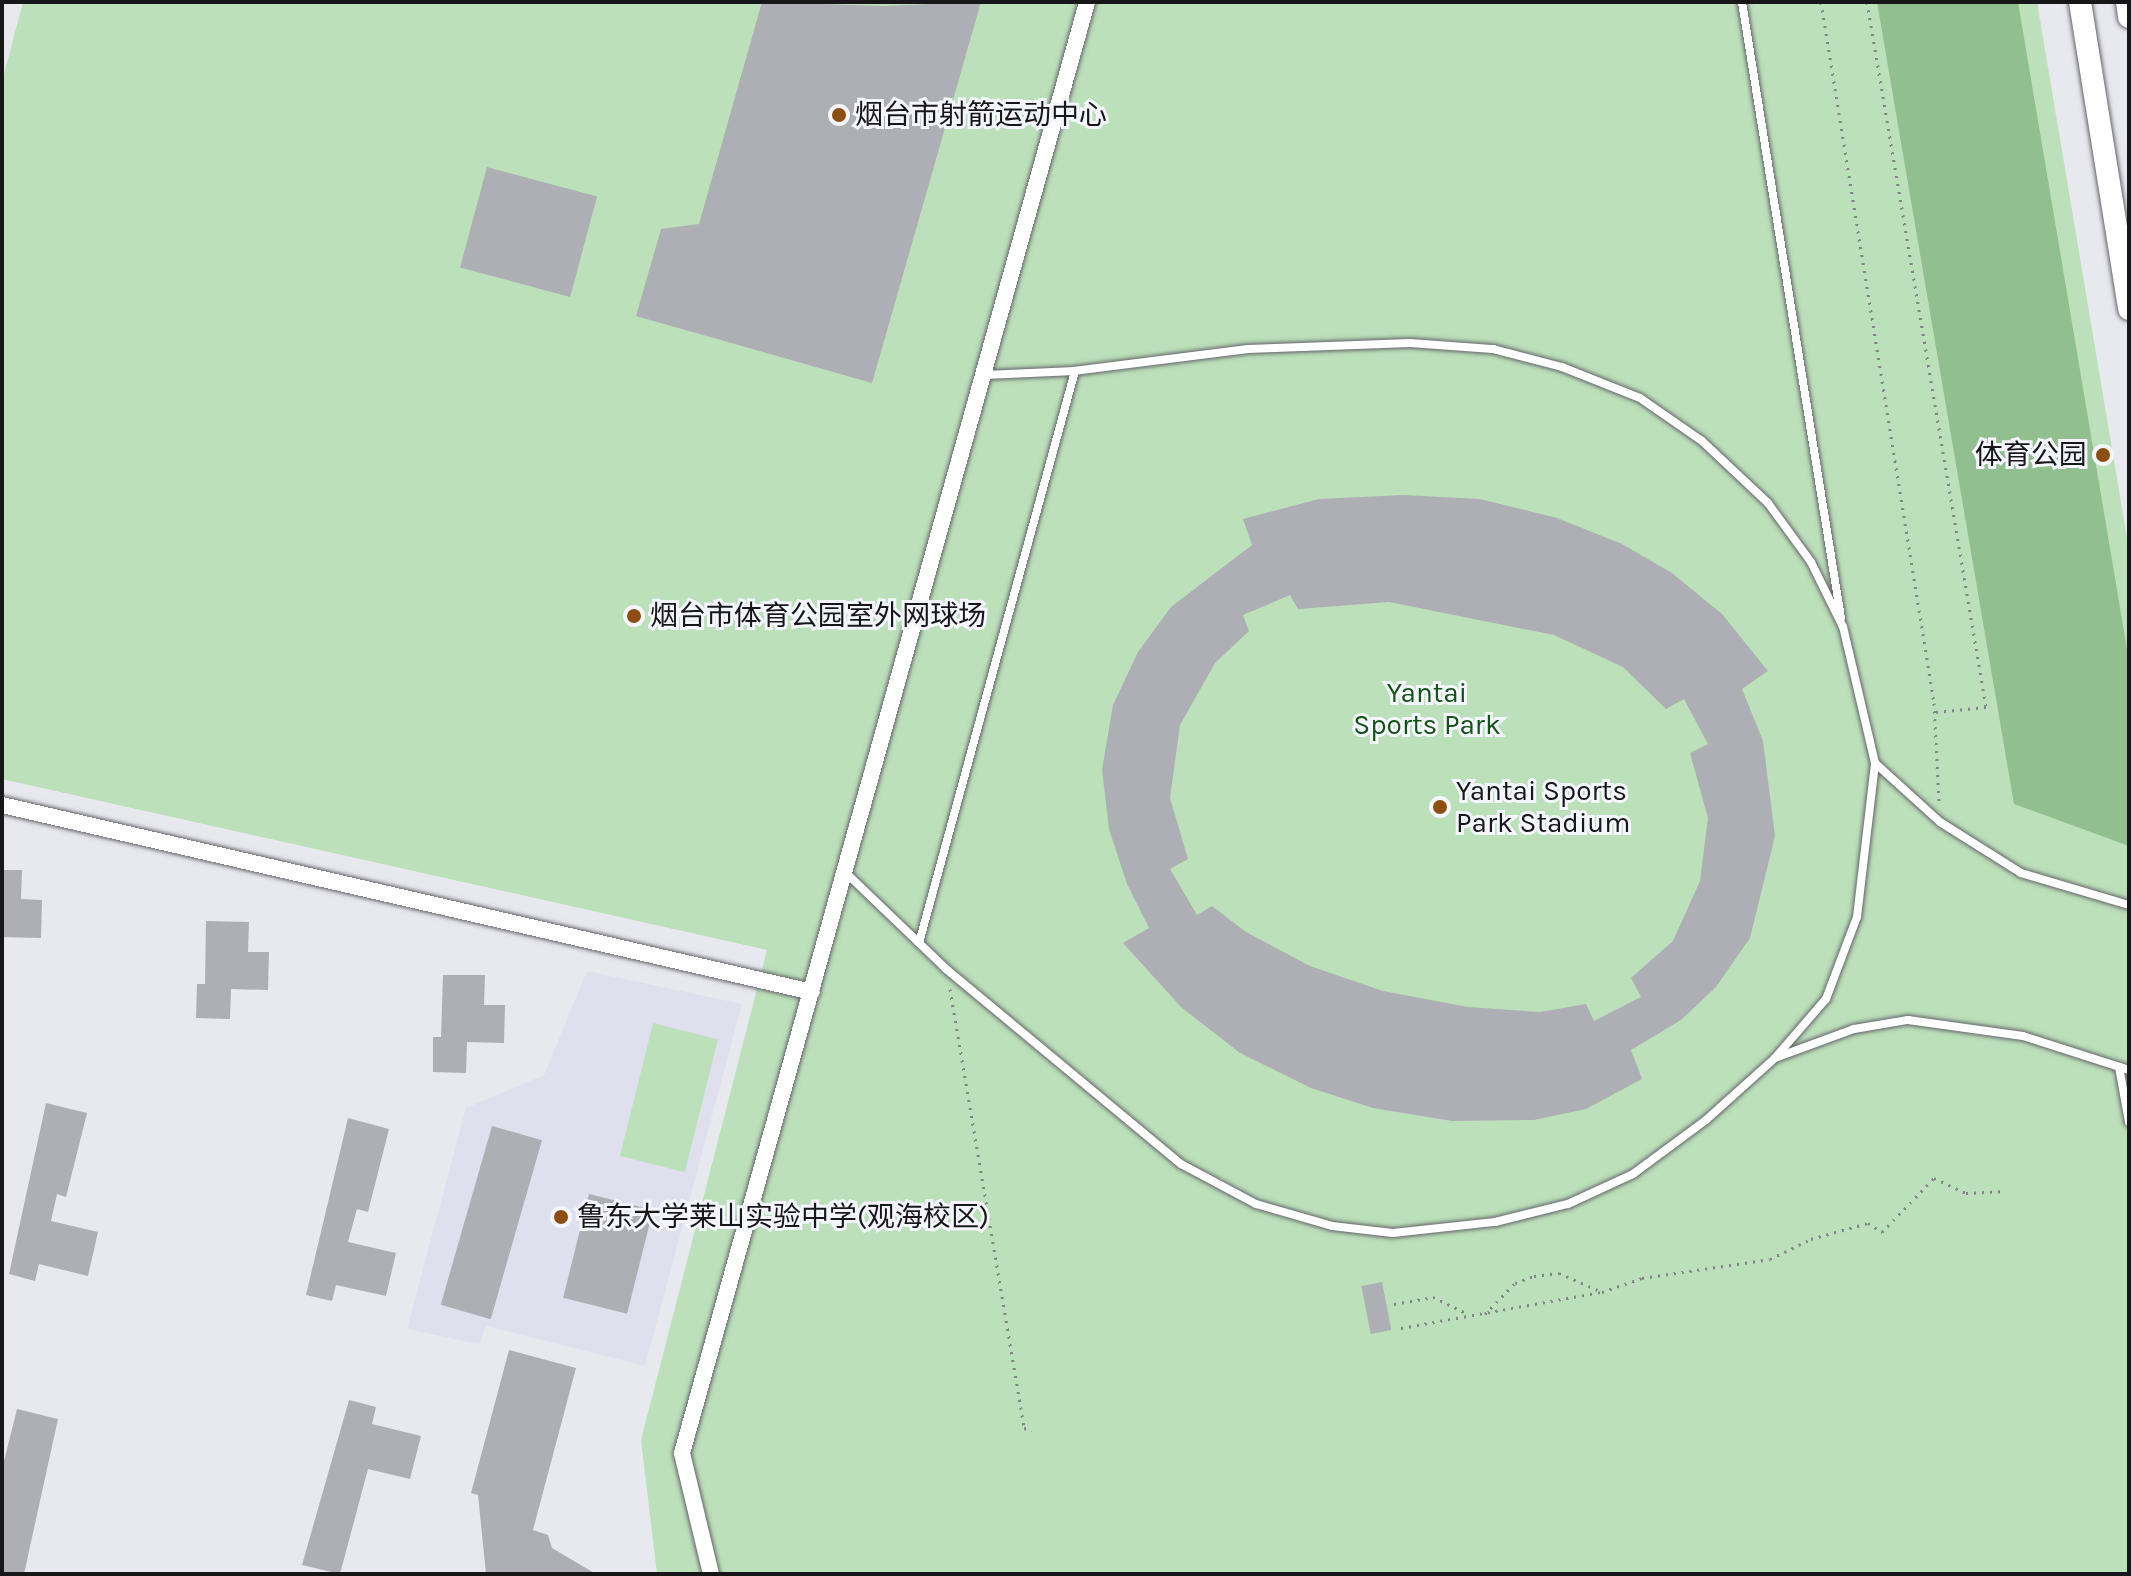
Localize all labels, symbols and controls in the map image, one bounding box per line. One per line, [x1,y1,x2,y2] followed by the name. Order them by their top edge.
[855,98,1107,132] place label: 烟台市射箭运动中心
[830,106,848,124] marker: 烟台市射箭运动中心
[1975,438,2087,472] place label: 体育公园
[2094,446,2112,464] marker: 体育公园
[650,599,986,633] place label: 烟台市体育公园室外网球场
[625,607,643,625] marker: 烟台市体育公园室外网球场
[1353,676,1501,742] park label: Yantai Sports Park
[1456,774,1630,840] place label: Yantai Sports Park Stadium
[1431,798,1449,816] marker: Yantai Sports Park Stadium
[577,1200,989,1234] place label: 鲁东大学莱山实验中学(观海校区)
[552,1208,570,1226] marker: 鲁东大学莱山实验中学(观海校区)

